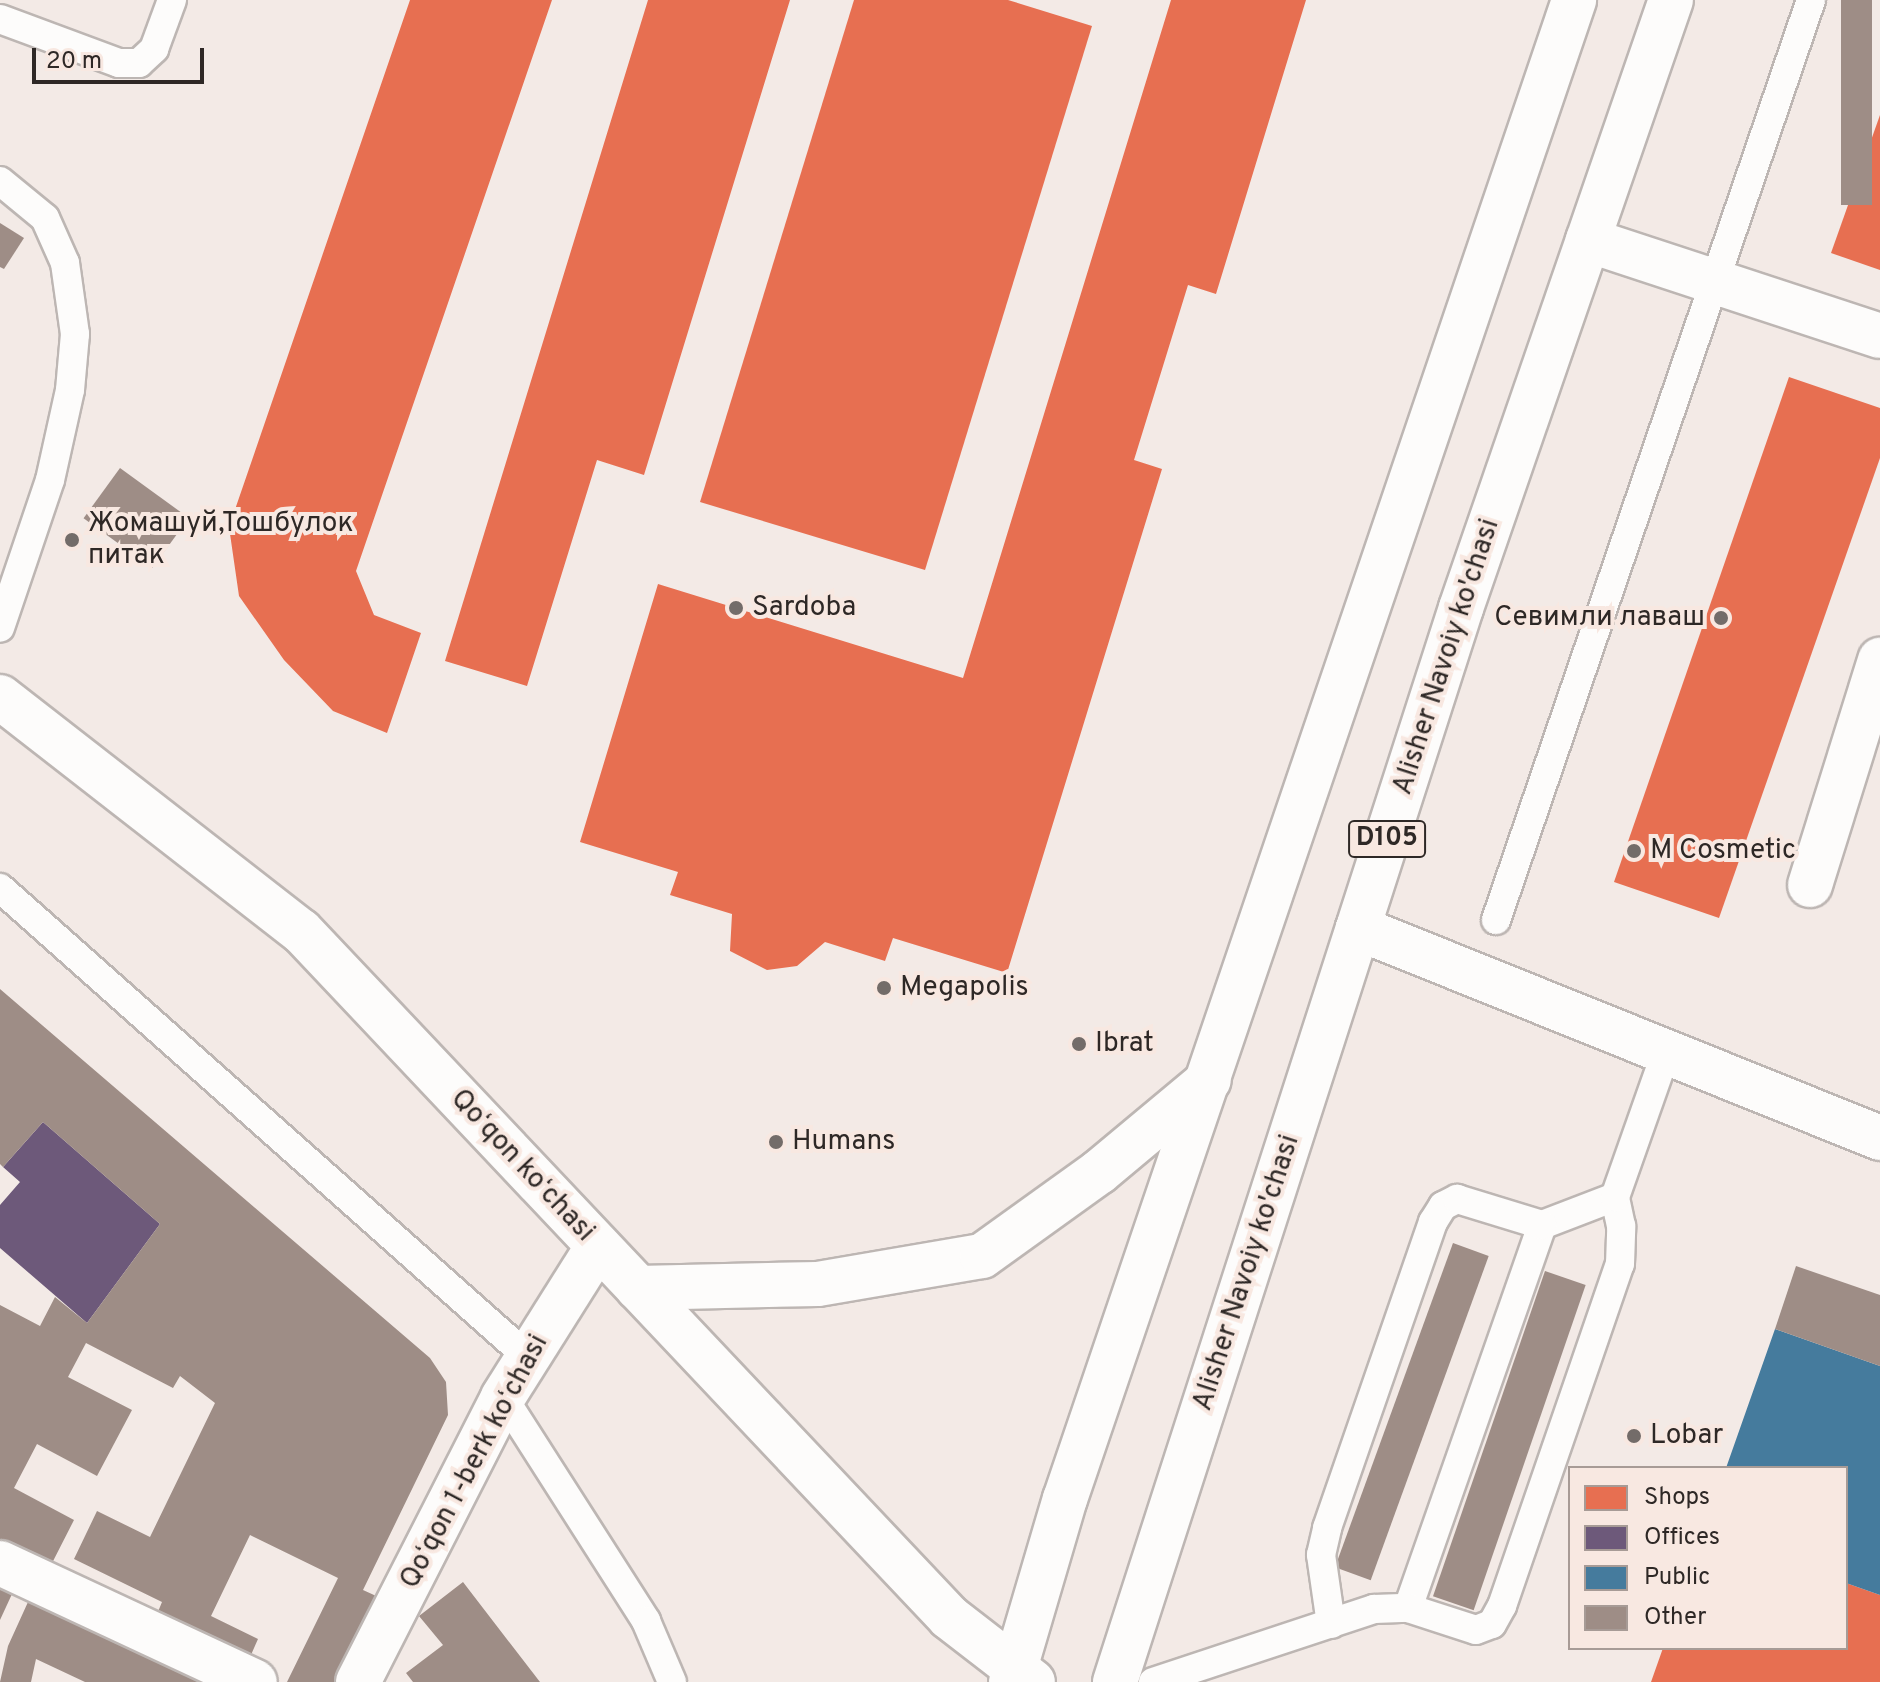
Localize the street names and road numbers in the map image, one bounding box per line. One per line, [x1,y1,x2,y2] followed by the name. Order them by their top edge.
[1387,515,1507,799] street label: Alisher Navoiy ko'chasi
[1347,817,1427,861] road number: D105
[443,1083,601,1249] street label: Qoʻqon koʻchasi
[1187,1131,1307,1415] street label: Alisher Navoiy ko'chasi
[394,1329,556,1595] street label: Qoʻqon 1-berk koʻchasi

